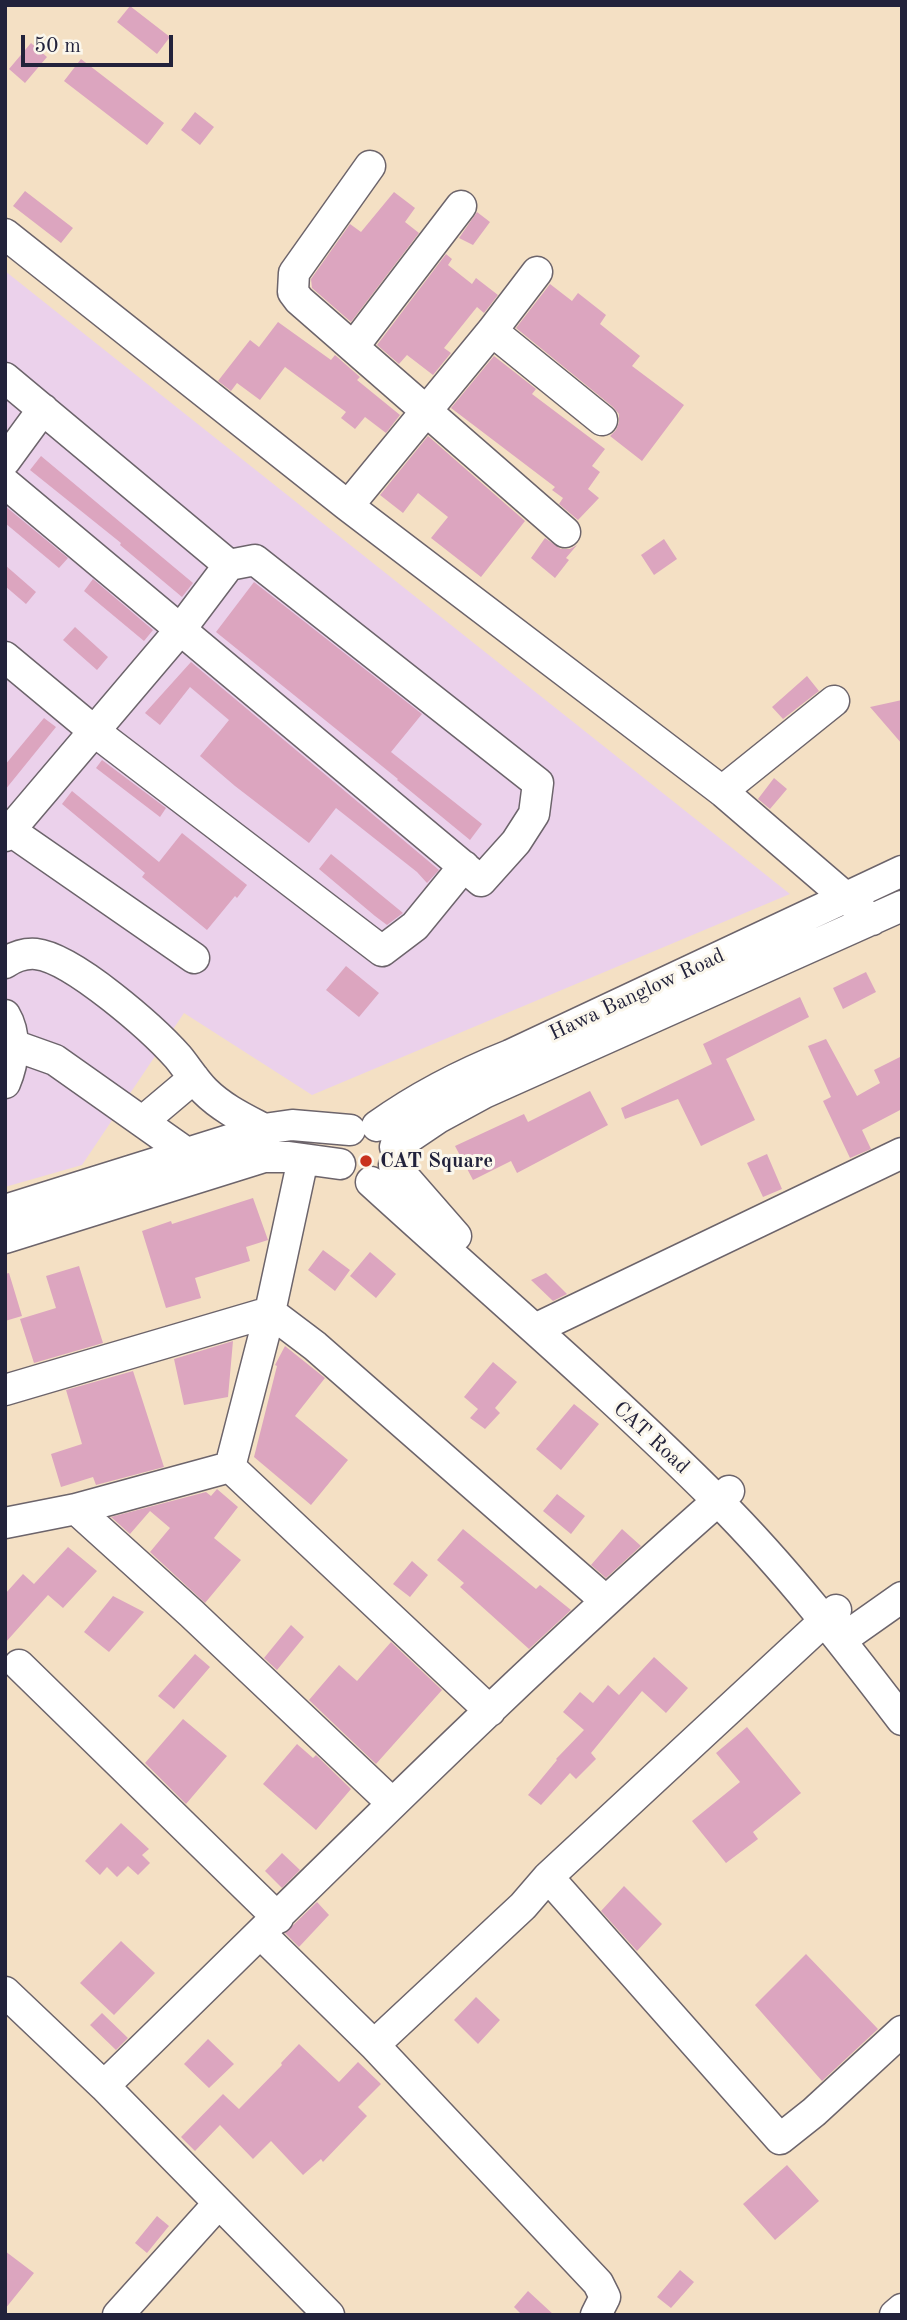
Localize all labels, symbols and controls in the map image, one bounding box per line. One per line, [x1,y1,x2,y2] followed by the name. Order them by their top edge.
[24,21,177,65] scale bar
[34,36,81,57] text: 50 m
[545,943,729,1047] street label: Hawa Banglow Road
[380,1148,493,1174] place label: CAT Square
[358,1153,374,1169] marker: CAT Square
[608,1396,694,1480] street label: CAT Road

